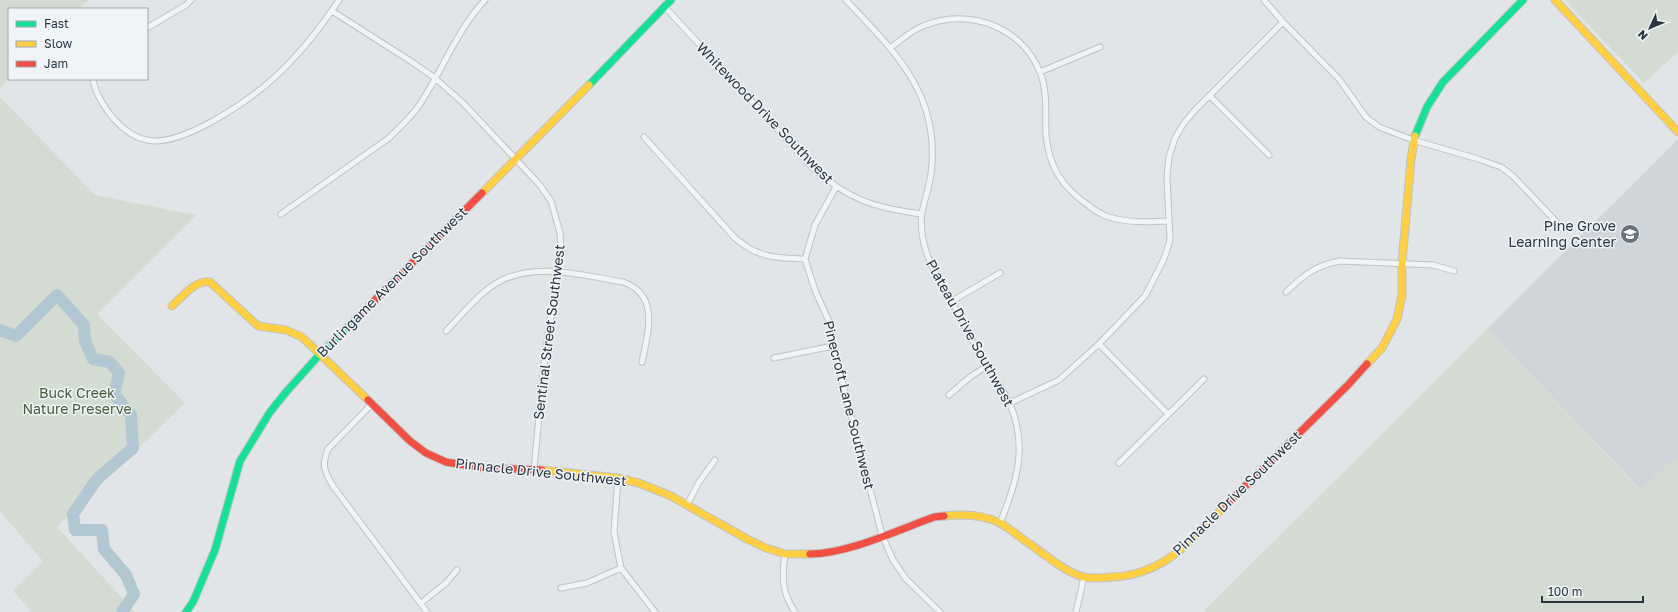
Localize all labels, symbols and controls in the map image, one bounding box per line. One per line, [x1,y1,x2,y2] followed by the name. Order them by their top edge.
[8,8,148,80] legend
[1630,8,1670,48] north arrow
[44,16,69,31] text: Fast
[1635,28,1650,43] text: N
[44,36,72,51] text: Slow
[693,38,837,187] street label: Whitewood Drive Southwest
[44,56,68,71] text: Jam
[313,203,470,360] street label: Burlingame Avenue Southwest
[1508,217,1617,250] place label: Pine Grove Learning Center
[1619,223,1641,245] school or university icon: Pine Grove Learning Center
[529,243,568,421] street label: Sentinal Street Southwest
[923,256,1018,409] street label: Plateau Drive Southwest
[820,319,879,491] street label: Pinecroft Lane Southwest
[22,384,132,417] park label: Buck Creek Nature Preserve
[1169,427,1304,559] street label: Pinnacle Drive Southwest
[455,454,628,489] street label: Pinnacle Drive Southwest
[1542,578,1643,604] scale bar
[1548,584,1582,599] text: 100 m

